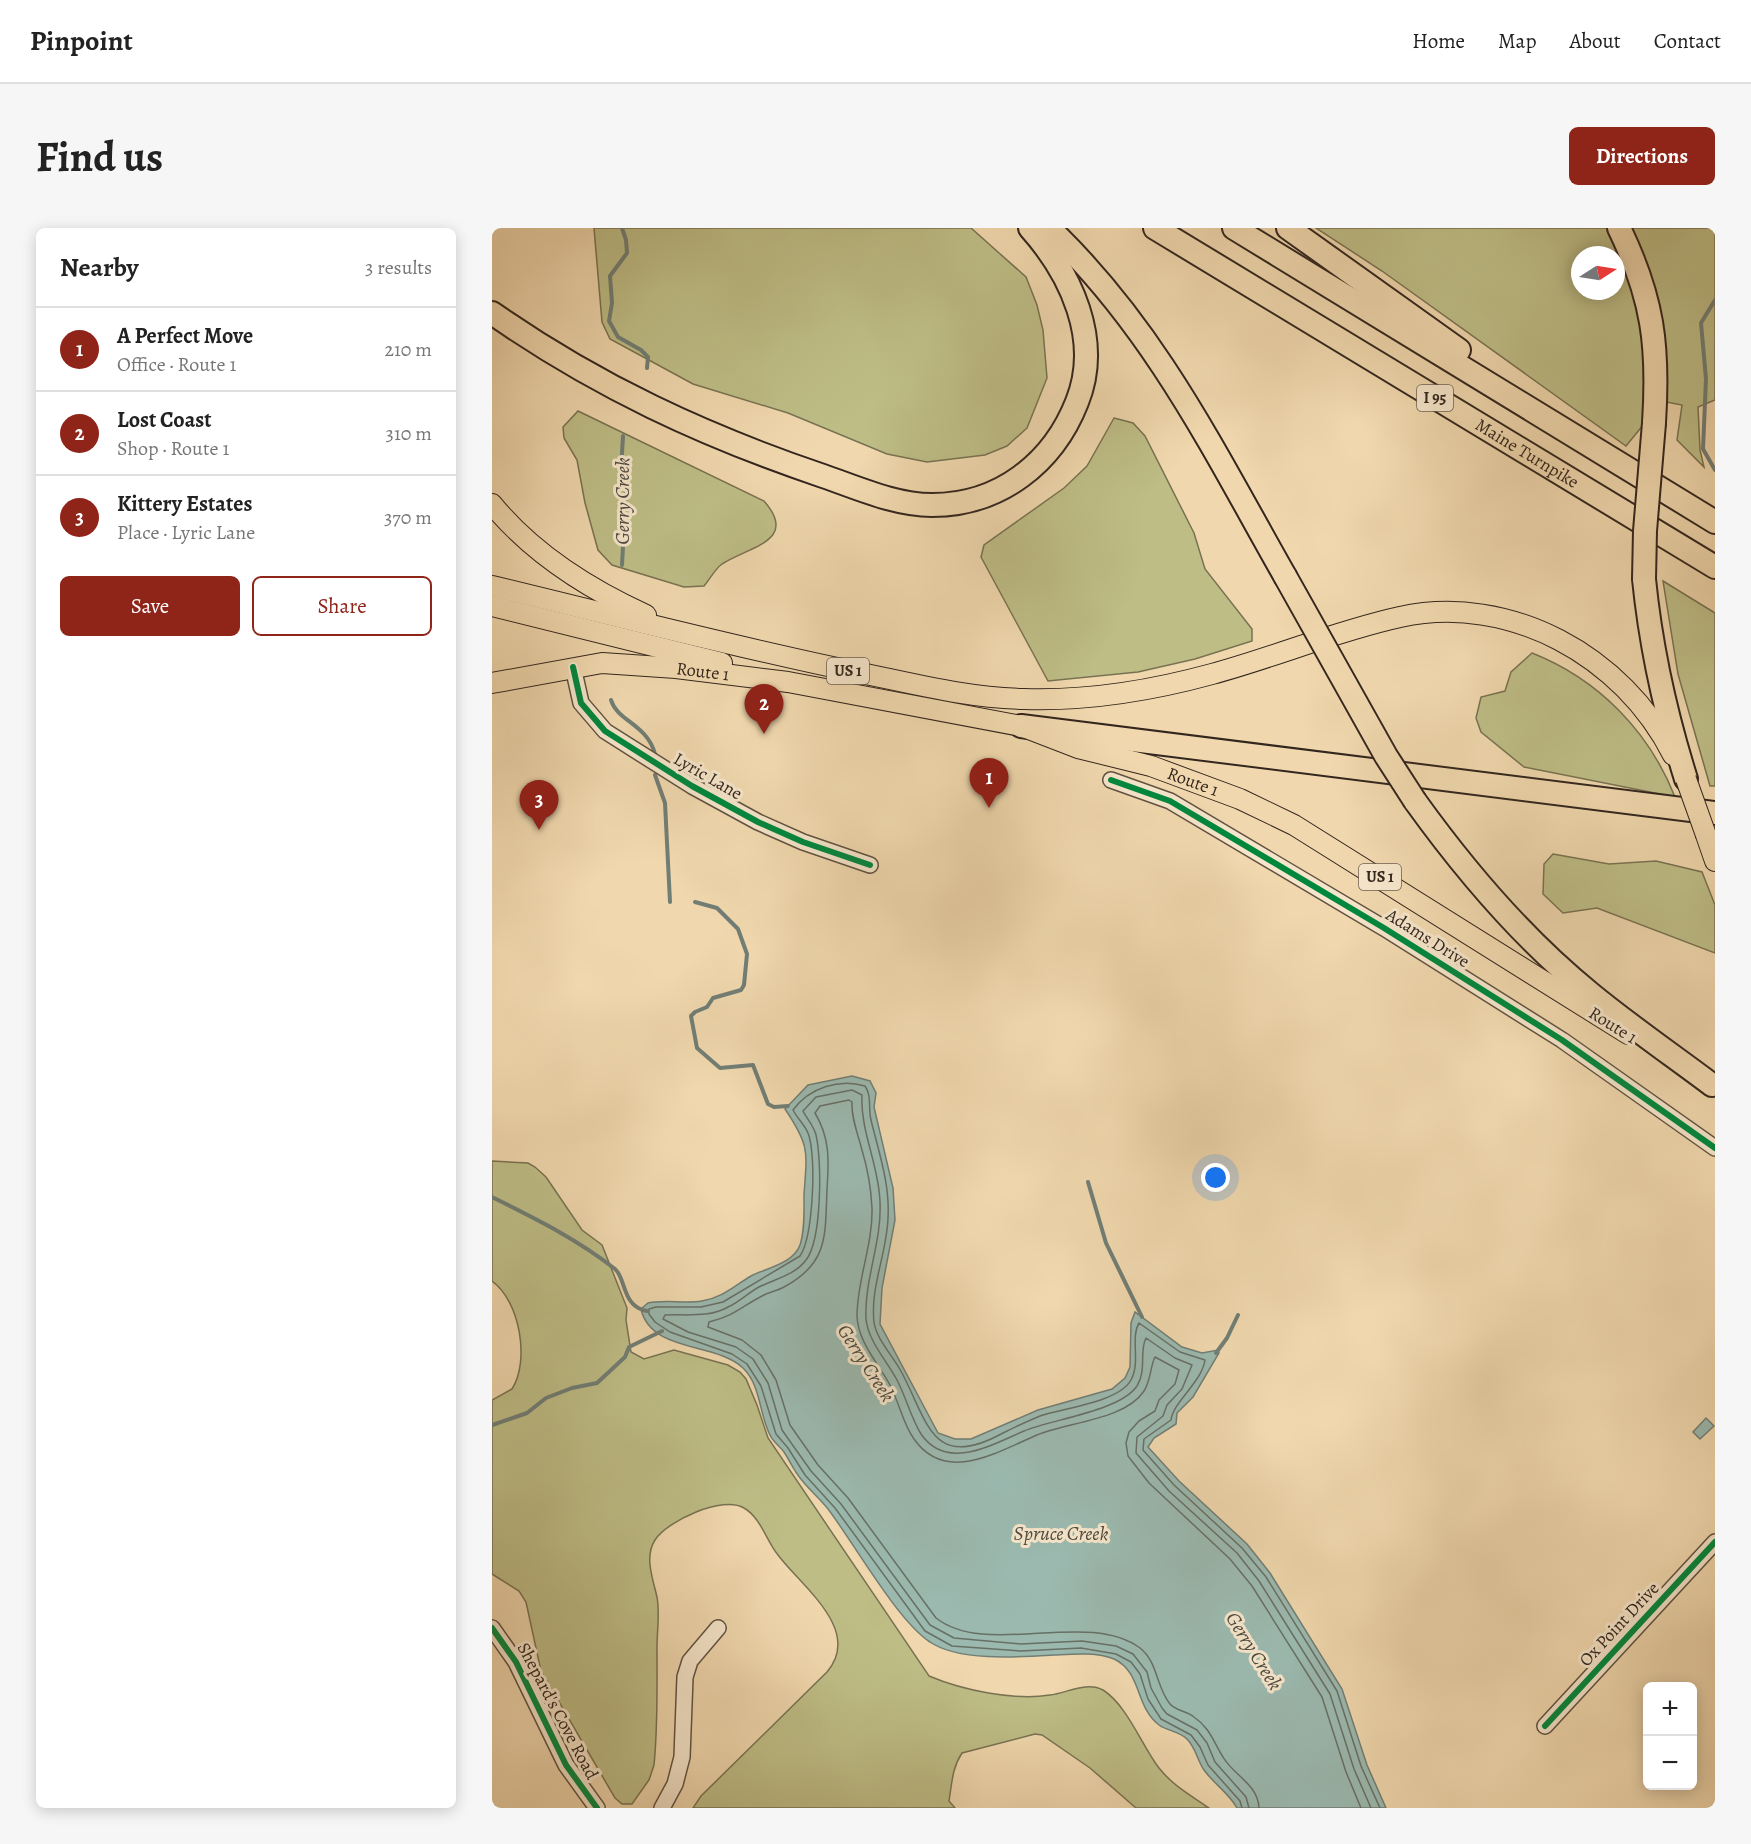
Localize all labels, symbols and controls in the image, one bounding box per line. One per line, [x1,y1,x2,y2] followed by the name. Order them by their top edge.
[30,22,133,60] text: Pinpoint
[1412,27,1465,55] text: Home
[1498,27,1536,55] text: Map
[1569,27,1621,55] text: About
[1654,27,1721,55] text: Contact
[1569,127,1715,185] button: Directions
[36,128,163,185] text: Find us
[1571,246,1625,300] north arrow
[60,250,139,285] text: Nearby
[365,254,432,281] text: 3 results
[117,321,253,351] text: A Perfect Move
[76,336,83,363] text: 1
[384,336,432,363] text: 210 m
[117,351,236,378] text: Office · Route 1
[1417,385,1453,411] road number: I 95
[117,405,212,435] text: Lost Coast
[1471,413,1583,494] street label: Maine Turnpike
[75,420,84,447] text: 2
[386,420,432,447] text: 310 m
[117,435,229,462] text: Shop · Route 1
[609,457,636,545] water label: Gerry Creek
[117,489,252,519] text: Kittery Estates
[75,504,84,531] text: 3
[384,504,432,531] text: 370 m
[117,519,255,546] text: Place · Lyric Lane
[60,576,240,636] button: Save
[252,576,432,636] button: Share
[675,656,731,687] street label: Route 1
[827,658,869,684] road number: US 1
[744,684,784,734] pin: 2
[669,747,747,805] street label: Lyric Lane
[970,758,1008,808] pin: 1
[1164,761,1222,802] street label: Route 1
[520,780,558,830] pin: 3
[1359,864,1401,890] road number: US 1
[1381,902,1474,973] street label: Adams Drive
[1584,1001,1642,1049] street label: Route 1
[1201,1163,1230,1192] your location
[831,1319,901,1407] water label: Gerry Creek
[1014,1520,1109,1547] water label: Spruce Creek
[1574,1577,1664,1671] street label: Ox Point Drive
[1219,1607,1289,1695] water label: Gerry Creek
[512,1638,604,1784] street label: Shepard's Cove Road
[1643,1682,1697,1790] map controls
[1643,1682,1697,1736] button: +
[1643,1736,1697,1790] button: −

